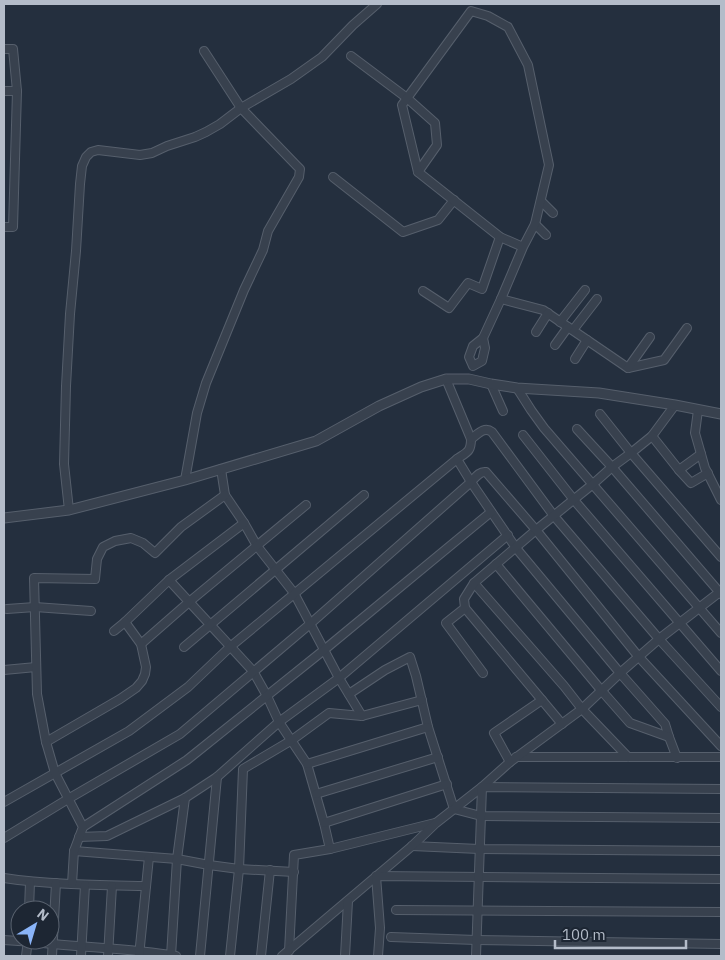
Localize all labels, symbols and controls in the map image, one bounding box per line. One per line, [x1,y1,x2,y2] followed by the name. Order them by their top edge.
[10,900,60,950] north arrow
[33,905,53,925] text: N
[555,918,686,950] scale bar
[562,925,606,944] text: 100 m

